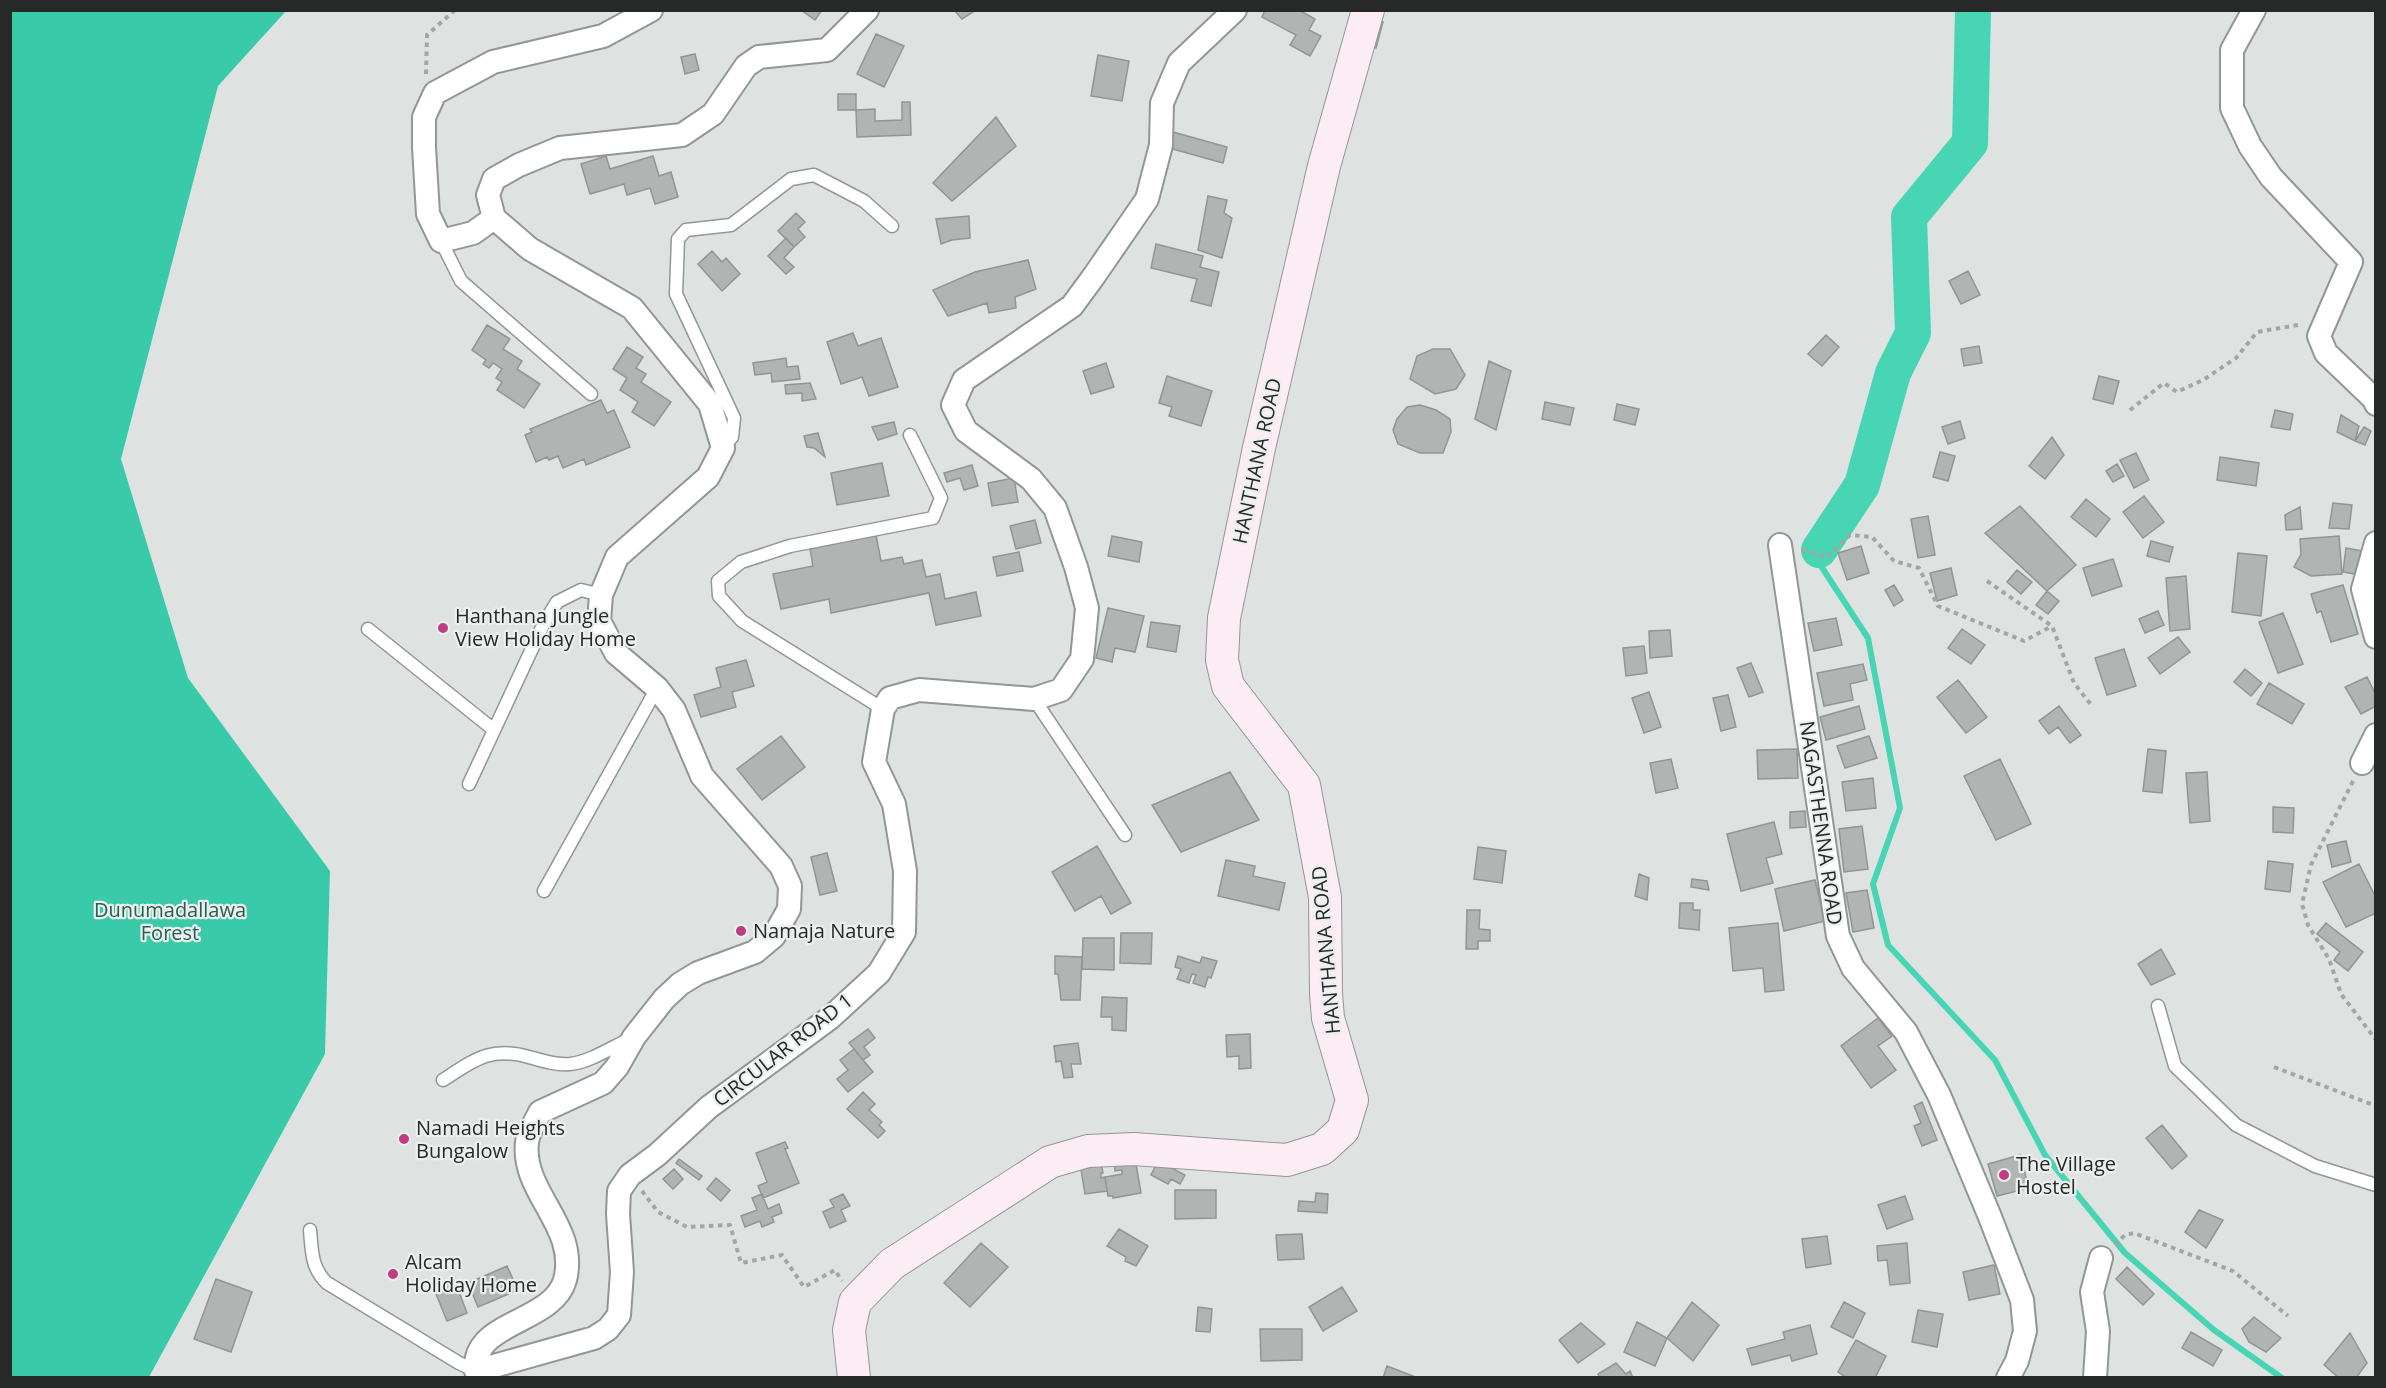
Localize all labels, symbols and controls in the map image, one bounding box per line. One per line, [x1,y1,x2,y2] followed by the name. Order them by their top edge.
[1226,376,1287,546] street label: HANTHANA ROAD
[455,602,636,652] place label: Hanthana Jungle View Holiday Home
[436,621,450,635] marker: Hanthana Jungle View Holiday Home
[1794,719,1849,927] street label: NAGASTHENNA ROAD
[1305,865,1346,1035] street label: HANTHANA ROAD
[94,896,246,946] park label: Dunumadallawa Forest
[753,917,895,944] place label: Namaja Nature
[734,924,748,938] marker: Namaja Nature
[707,987,858,1113] street label: CIRCULAR ROAD 1
[416,1114,565,1164] place label: Namadi Heights Bungalow
[397,1132,411,1146] marker: Namadi Heights Bungalow
[2016,1150,2116,1200] place label: The Village Hostel
[1997,1168,2011,1182] marker: The Village Hostel
[405,1248,537,1298] place label: Alcam Holiday Home
[386,1267,400,1281] marker: Alcam Holiday Home

